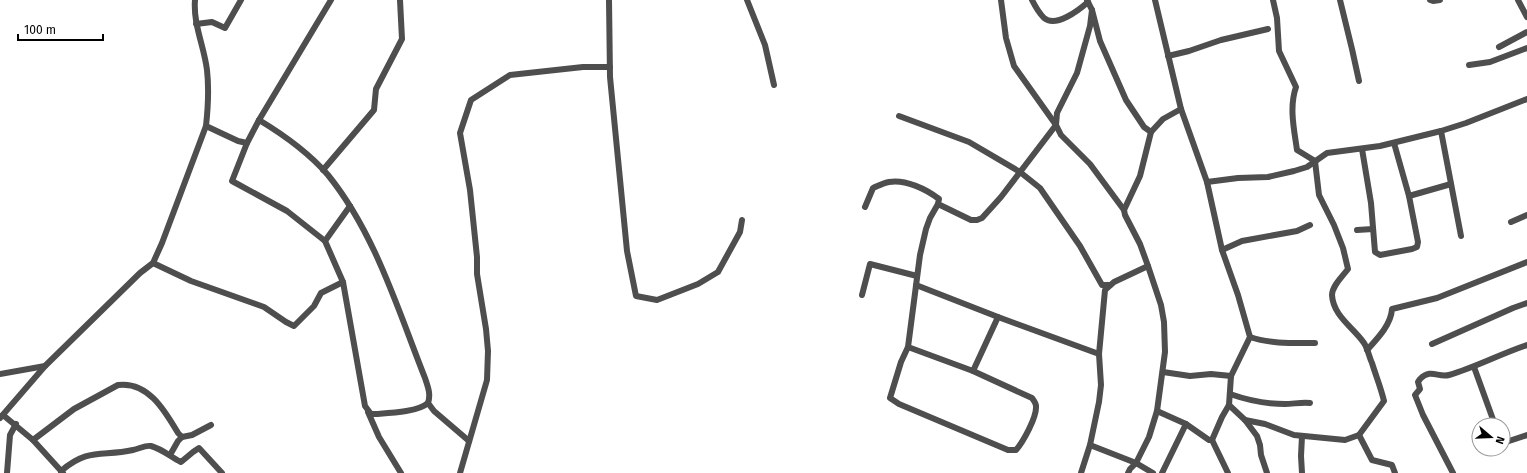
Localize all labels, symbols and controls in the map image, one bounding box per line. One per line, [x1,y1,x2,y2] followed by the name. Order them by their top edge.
[18,16,103,42] scale bar
[24,23,56,37] text: 100 m
[1471,417,1511,457] north arrow
[1493,435,1507,446] text: N

